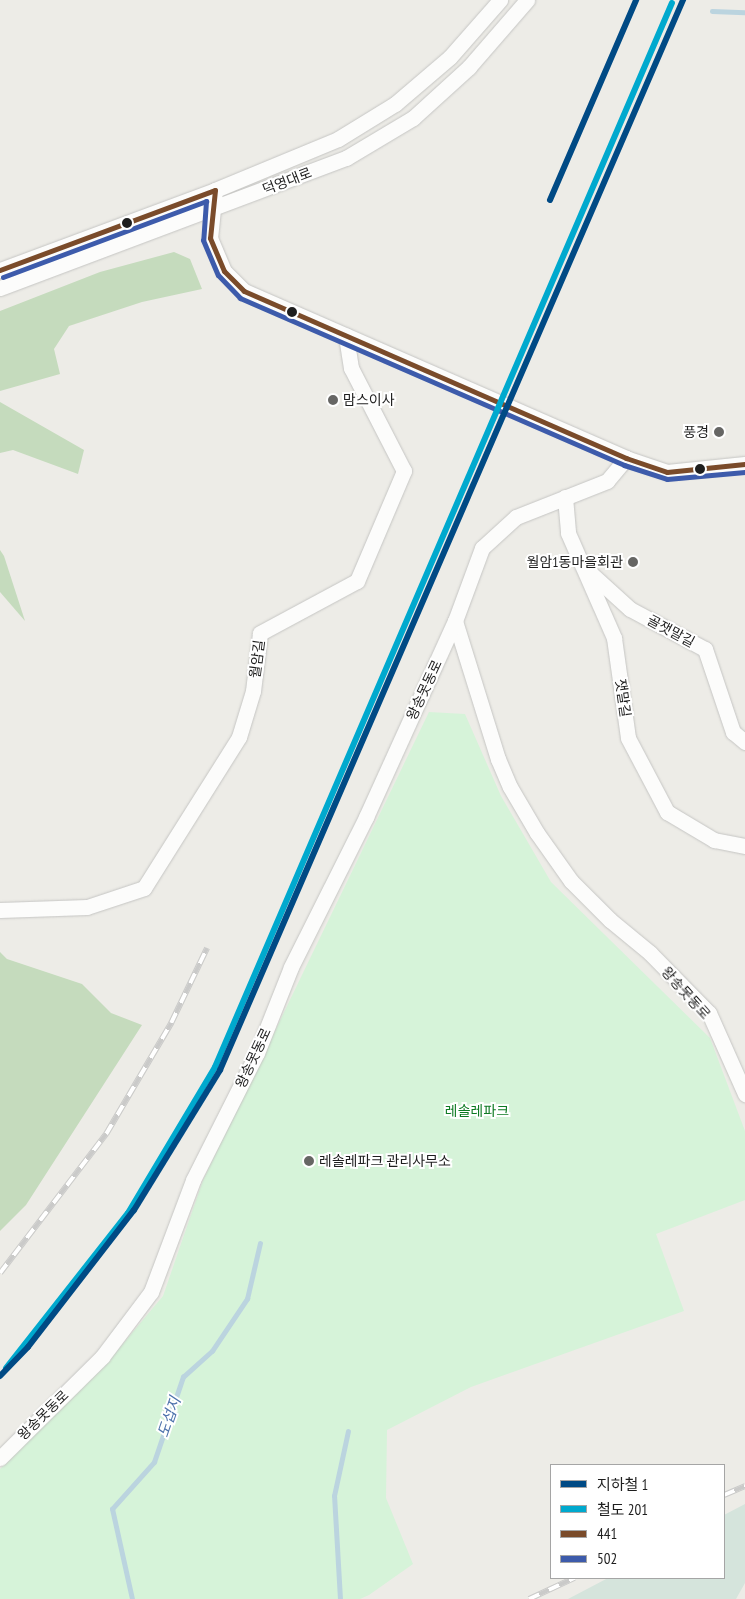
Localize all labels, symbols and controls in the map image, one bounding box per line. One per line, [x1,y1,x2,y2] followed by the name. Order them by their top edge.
[260,164,314,198] street label: 덕영대로
[122,218,132,228] unlabelled marker
[287,307,297,317] unlabelled marker
[343,392,395,408] place label: 맘스이사
[327,394,339,406] marker: 맘스이사
[683,424,709,440] place label: 풍경
[713,426,725,438] marker: 풍경
[695,464,705,474] unlabelled marker
[527,554,623,570] place label: 월암1동마을회관
[627,556,639,568] marker: 월암1동마을회관
[644,611,698,651] street label: 골잿말길
[246,639,268,679] street label: 월암길
[403,657,445,723] street label: 왕송못동로
[612,678,634,718] street label: 잿말길
[658,963,714,1023] street label: 왕송못동로
[232,1025,274,1091] street label: 왕송못동로
[445,1103,509,1119] park label: 레솔레파크
[319,1153,451,1169] place label: 레솔레파크 관리사무소
[303,1155,315,1167] marker: 레솔레파크 관리사무소
[14,1387,72,1443] street label: 왕송못동로
[154,1394,184,1440] water label: 도섭지
[550,1464,725,1579] legend
[597,1475,648,1494] text: 지하철 1
[597,1500,648,1519] text: 철도 201
[597,1524,617,1543] text: 441
[597,1549,617,1568] text: 502

